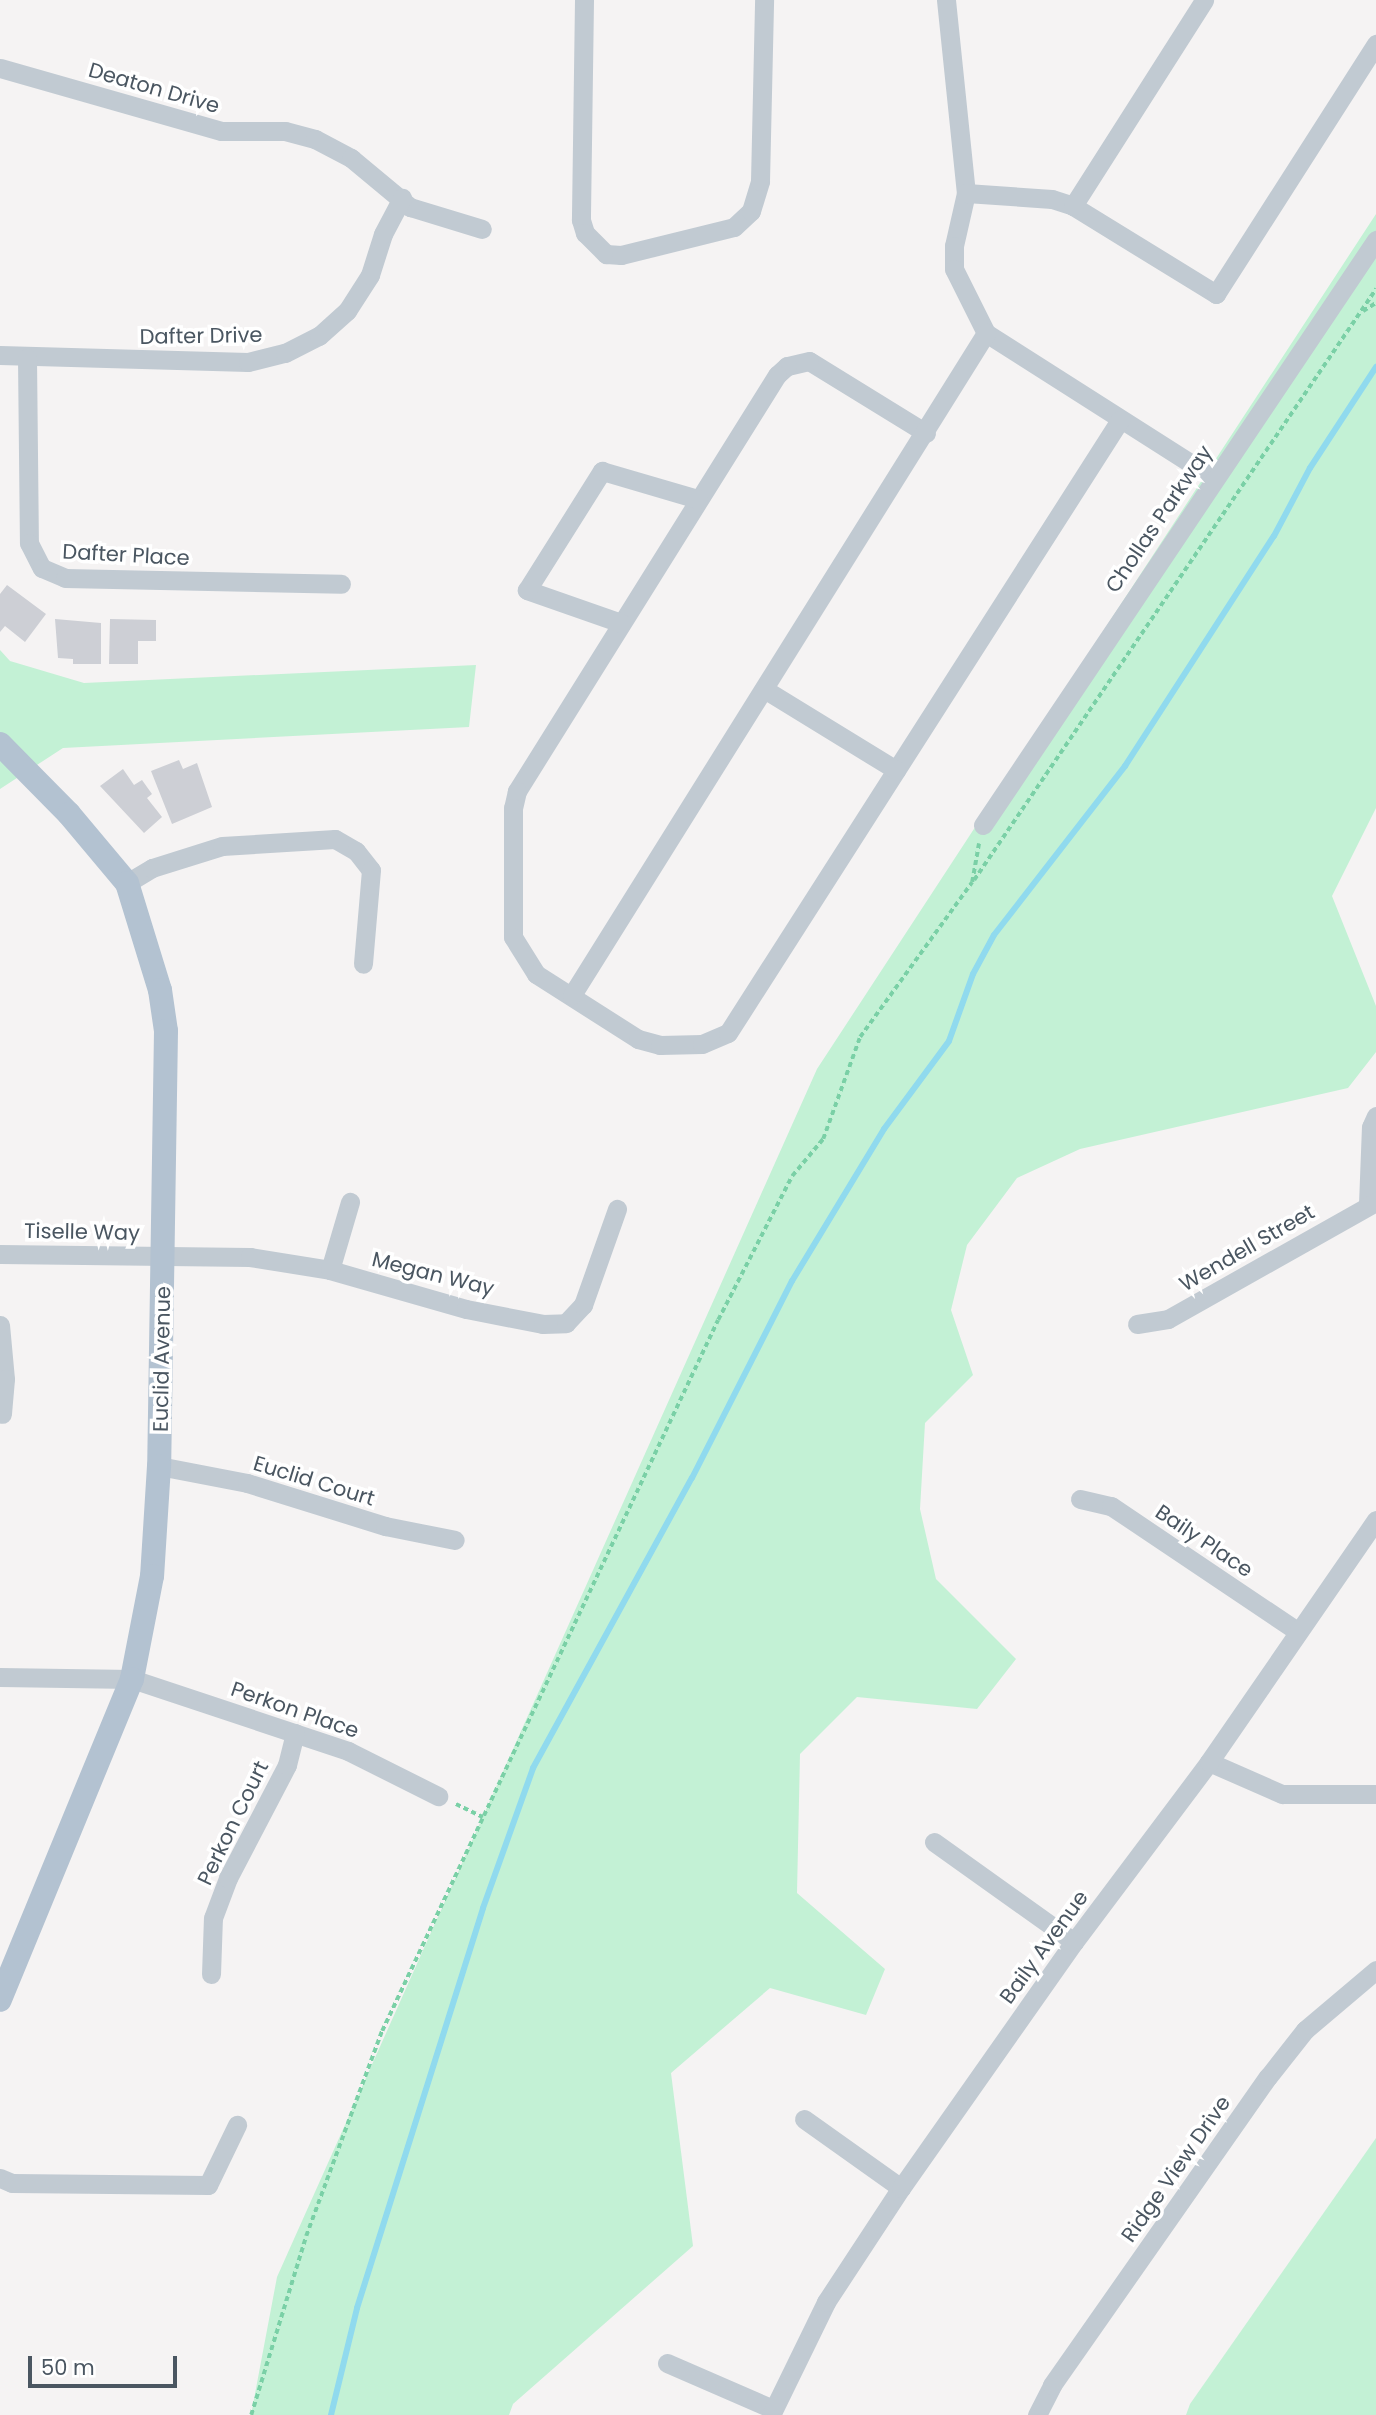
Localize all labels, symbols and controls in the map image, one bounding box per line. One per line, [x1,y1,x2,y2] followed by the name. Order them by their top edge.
[86,57,222,119] street label: Deaton Drive
[139,322,263,350] street label: Dafter Drive
[1100,440,1218,598] street label: Chollas Parkway
[62,539,190,571] street label: Dafter Place
[1175,1199,1319,1297] street label: Wendell Street
[24,1218,140,1246] street label: Tiselle Way
[369,1247,497,1301] street label: Megan Way
[148,1286,176,1432] street label: Euclid Avenue
[250,1451,378,1511] street label: Euclid Court
[1150,1499,1258,1583] street label: Baily Place
[228,1676,362,1744] street label: Perkon Place
[192,1757,274,1889] street label: Perkon Court
[995,1886,1093,2008] street label: Baily Avenue
[1116,2091,1236,2247] street label: Ridge View Drive
[32,2342,180,2386] scale bar
[41,2353,95,2382] text: 50 m

